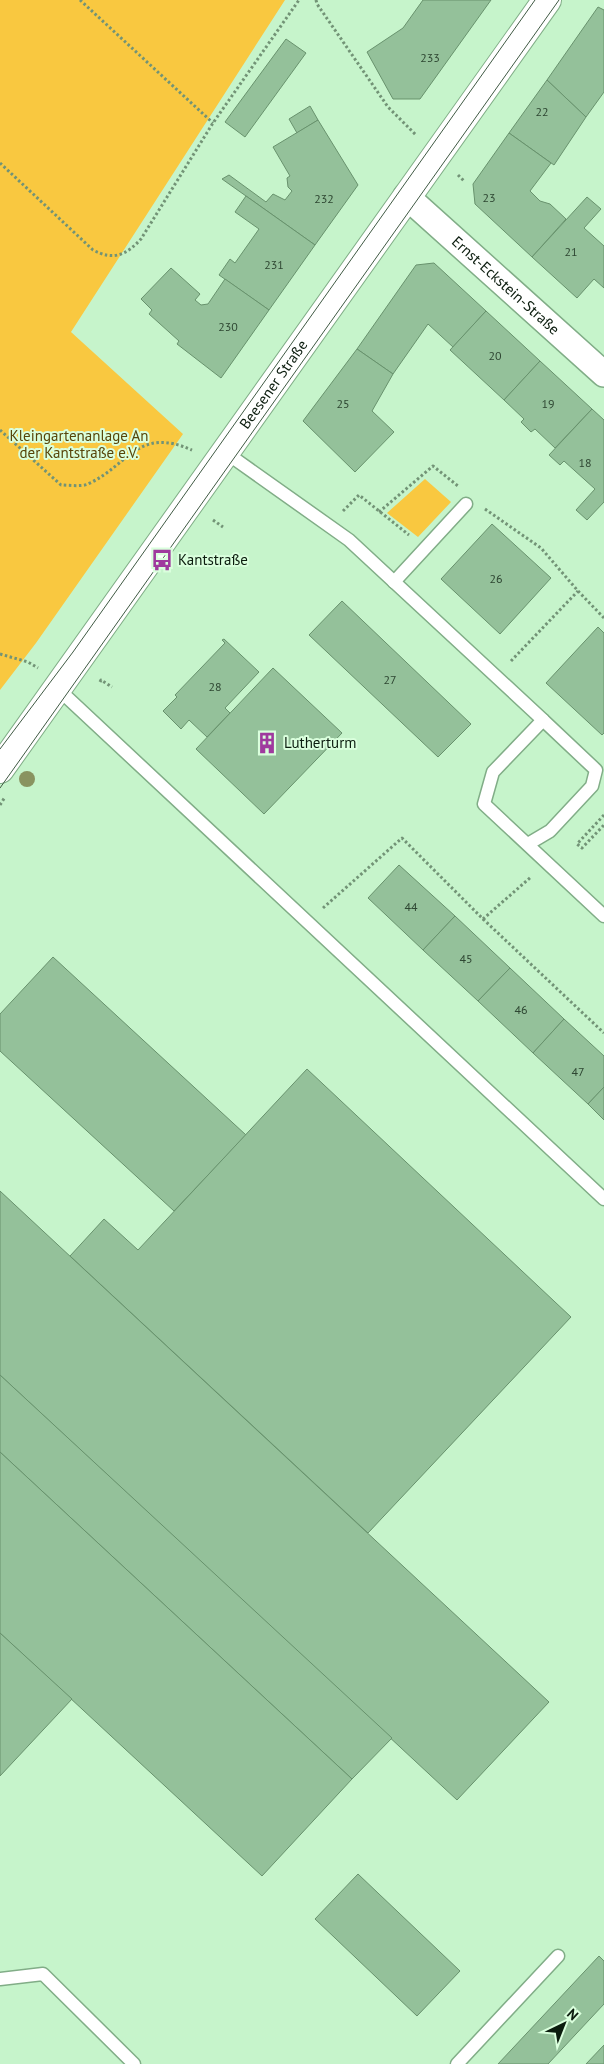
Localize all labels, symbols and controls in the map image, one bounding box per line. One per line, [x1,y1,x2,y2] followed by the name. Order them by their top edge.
[420,50,440,65] house number: 233
[535,104,549,119] house number: 22
[482,190,496,205] house number: 23
[314,191,334,206] house number: 232
[448,232,564,339] street label: Ernst-Eckstein-Straße
[564,244,578,259] house number: 21
[264,257,284,272] house number: 231
[218,319,238,334] house number: 230
[235,336,311,432] street label: Beesener Straße
[488,348,502,363] house number: 20
[336,396,350,411] house number: 25
[541,396,555,411] house number: 19
[10,426,148,462] park label: Kleingartenanlage An der Kantstraße e.V.
[578,455,592,470] house number: 18
[149,547,175,573] bus stop icon: Kantstraße
[178,550,248,569] place label: Kantstraße
[489,571,503,586] house number: 26
[383,672,397,687] house number: 27
[208,679,222,694] house number: 28
[254,730,280,756] building icon: Lutherturm
[284,733,356,752] place label: Lutherturm
[404,899,418,914] house number: 44
[459,951,473,966] house number: 45
[514,1002,528,1017] house number: 46
[571,1064,585,1079] house number: 47
[539,1999,589,2049] north arrow
[563,2005,582,2024] text: N

